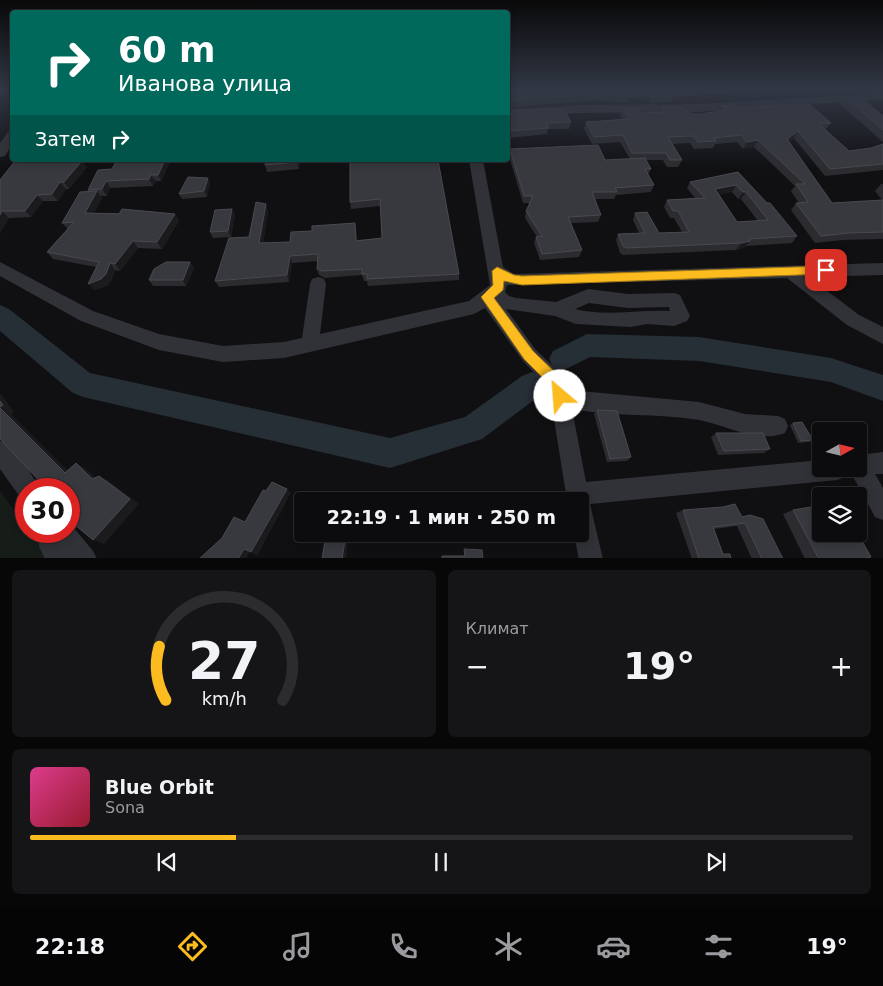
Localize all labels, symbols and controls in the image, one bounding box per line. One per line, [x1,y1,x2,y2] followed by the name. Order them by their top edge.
[35,30,100,95] icon: right
[118,30,215,70] text: 60 m
[118,71,292,96] text: Иванова улица
[106,125,134,153] icon: right
[35,128,96,150] text: Затем
[805,249,847,291] pin
[812,256,840,284] icon: arrive
[533,369,585,421] position arrow
[812,422,868,478] north arrow
[812,422,867,542] map controls
[15,478,80,543] speed limit sign: 30
[812,487,867,542] button: layers
[327,506,556,528] text: 22:19 · 1 мин · 250 m
[466,619,529,638] text: Климат
[188,631,260,691] text: 27
[623,644,695,688] text: 19°
[466,650,489,683] text: −
[830,650,853,683] text: +
[201,688,246,709] text: km/h
[105,776,214,798] text: Blue Orbit
[105,798,145,817] text: Sona
[153,848,181,876] icon: previous
[427,848,455,876] icon: pause
[702,848,730,876] icon: next
[175,929,210,964] icon: directions
[280,929,315,964] icon: music
[386,929,421,964] icon: phone
[491,929,526,964] icon: climate
[596,929,631,964] icon: car
[701,929,736,964] icon: filters
[35,934,105,959] text: 22:18
[806,934,848,959] text: 19°

